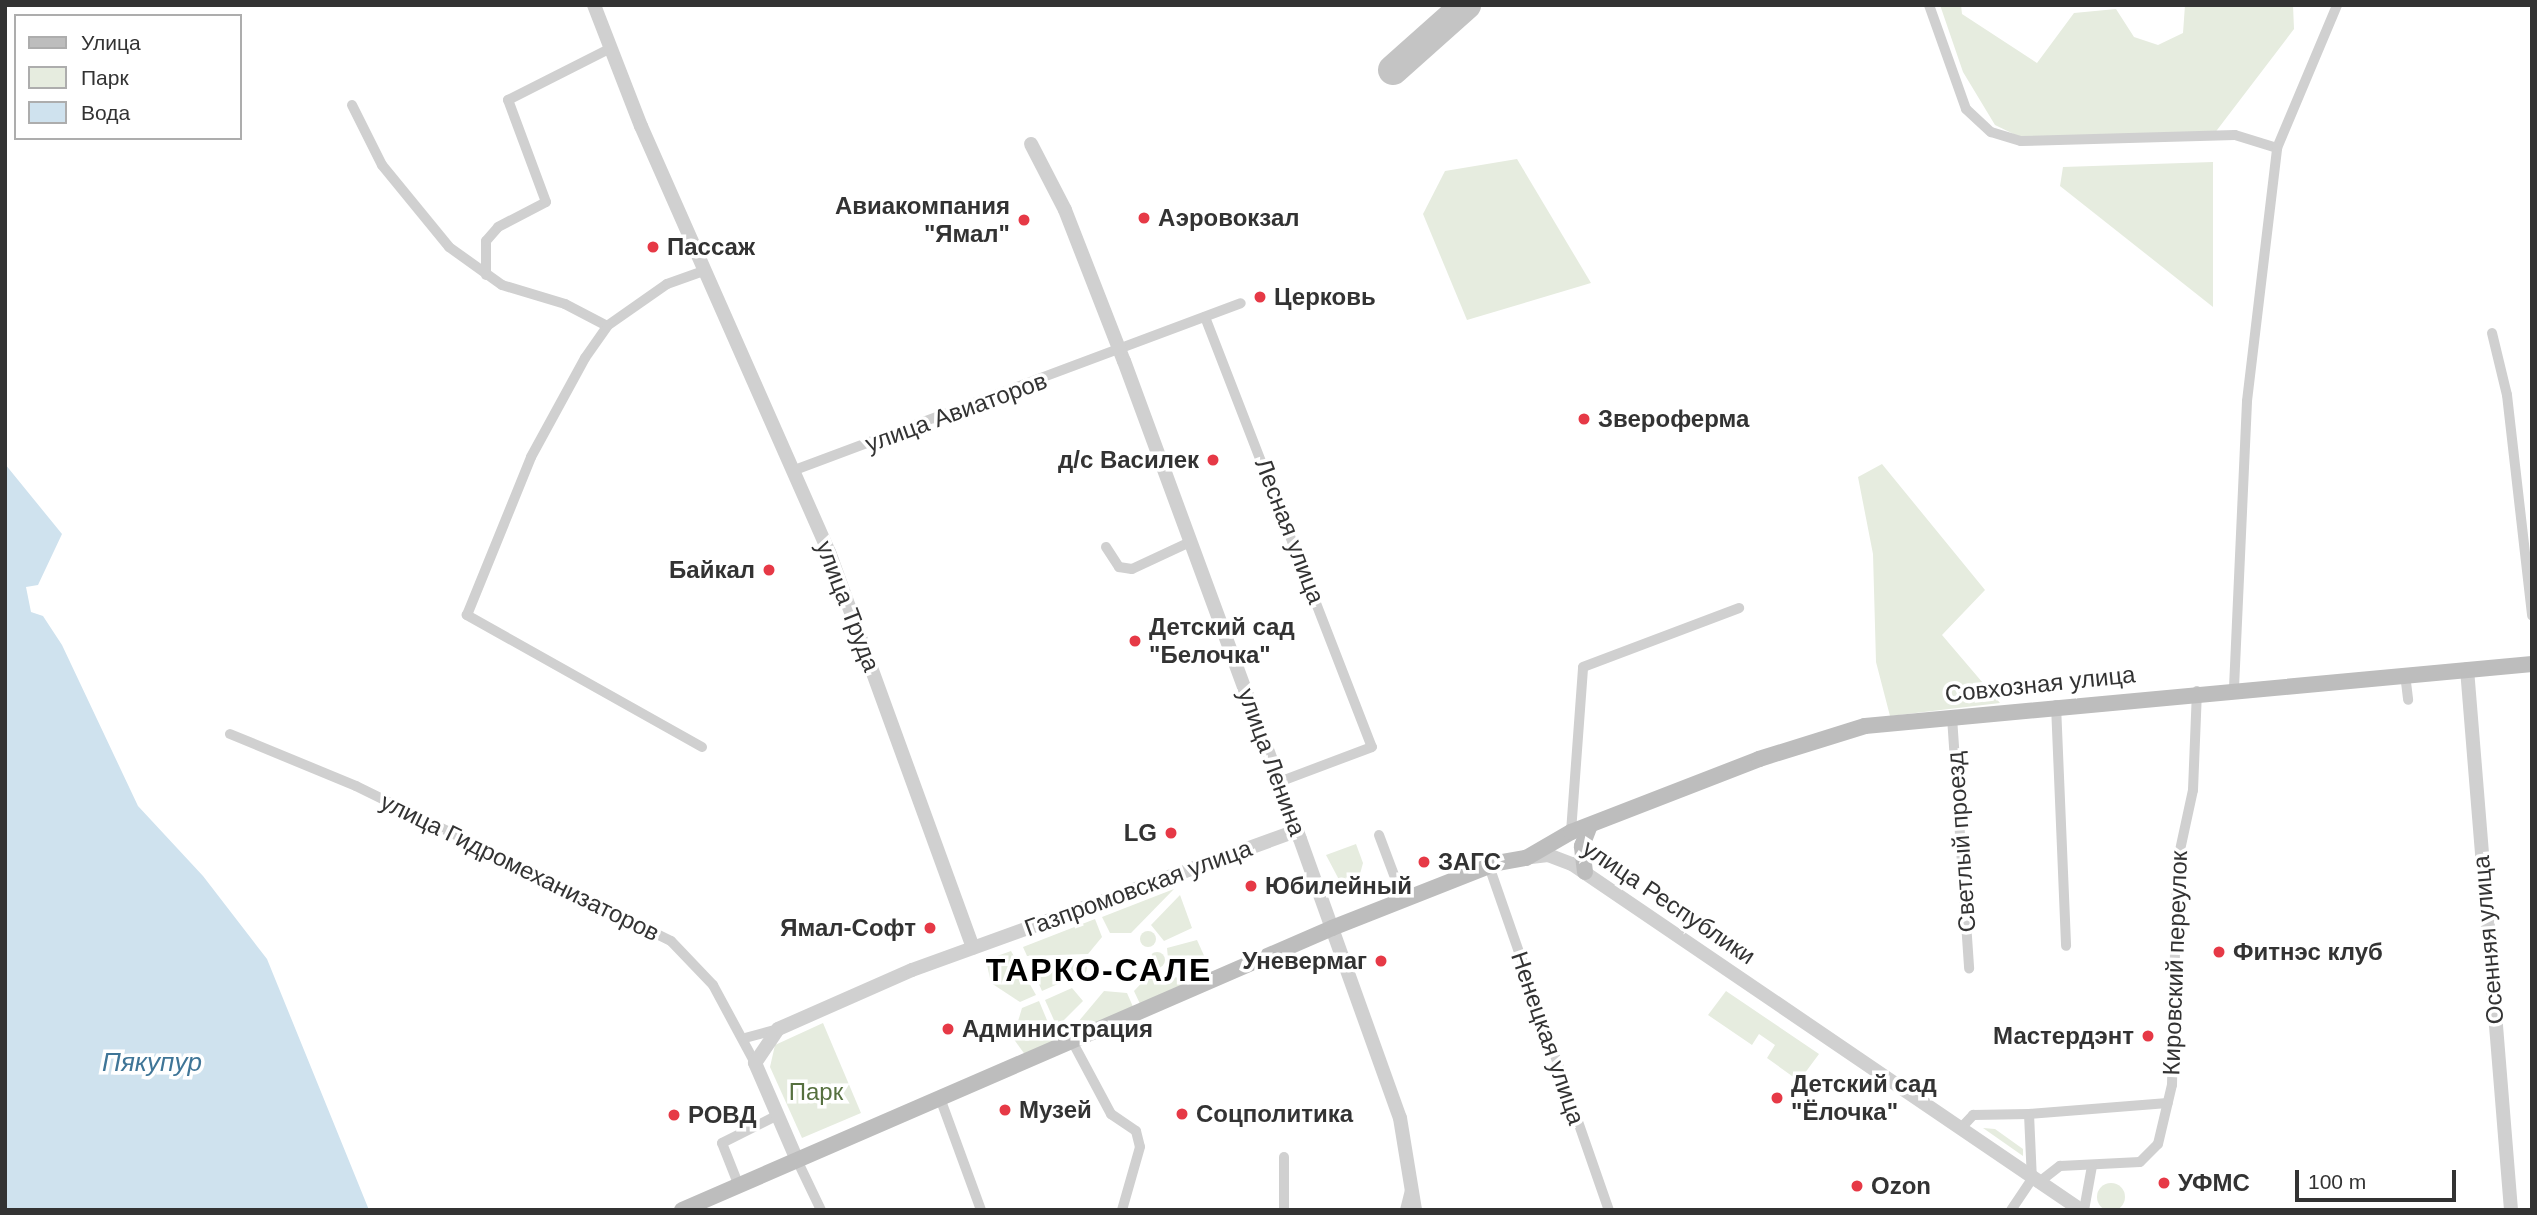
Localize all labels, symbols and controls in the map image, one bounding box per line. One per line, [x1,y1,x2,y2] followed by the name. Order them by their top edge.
[14,14,242,140] legend
[81,31,141,54] text: Улица
[81,66,129,89] text: Парк
[81,101,130,124] text: Вода
[835,192,1010,248] place label: Авиакомпания "Ямал"
[1158,204,1300,232] place label: Аэровокзал
[1136,210,1152,226] marker: Аэровокзал
[1016,212,1032,228] marker: Авиакомпания "Ямал"
[667,233,755,261] place label: Пассаж
[645,239,661,255] marker: Пассаж
[1274,283,1376,311] place label: Церковь
[1252,289,1268,305] marker: Церковь
[861,366,1051,458] street label: улица Авиаторов
[1598,405,1749,433] place label: Звероферма
[1576,411,1592,427] marker: Звероферма
[1058,446,1199,474] place label: д/с Василек
[1205,452,1221,468] marker: д/с Василек
[1249,454,1331,608] street label: Лесная улица
[810,537,886,675] street label: улица Труда
[669,556,755,584] place label: Байкал
[761,562,777,578] marker: Байкал
[1149,613,1295,669] place label: Детский сад "Белочка"
[1127,633,1143,649] marker: Детский сад "Белочка"
[1943,660,2137,708] street label: Совхозная улица
[1232,684,1312,840] street label: улица Ленина
[1940,751,1982,933] street label: Светлый проезд
[376,787,664,947] street label: улица Гидромеханизаторов
[1124,819,1157,847] place label: LG
[1163,825,1179,841] marker: LG
[1020,833,1256,943] street label: Газпромовская улица
[1577,834,1761,970] street label: улица Республики
[1438,848,1501,876] place label: ЗАГС
[2157,850,2193,1076] street label: Кировский переулок
[1416,854,1432,870] marker: ЗАГС
[2466,854,2510,1026] street label: Осенняя улица
[1265,872,1412,900] place label: Юбилейный
[1243,878,1259,894] marker: Юбилейный
[780,914,916,942] place label: Ямал-Софт
[922,920,938,936] marker: Ямал-Софт
[2233,938,2383,966] place label: Фитнэс клуб
[2211,944,2227,960] marker: Фитнэс клуб
[1242,947,1367,975] place label: Уневермаг
[1505,948,1591,1128] street label: Ненецкая улица
[987,951,1211,989] district label: ТАРКО-САЛЕ
[1373,953,1389,969] marker: Уневермаг
[962,1015,1153,1043] place label: Администрация
[940,1021,956,1037] marker: Администрация
[1993,1022,2134,1050] place label: Мастердэнт
[2140,1028,2156,1044] marker: Мастердэнт
[102,1047,202,1079] water label: Пякупур
[1791,1070,1937,1126] place label: Детский сад "Ёлочка"
[789,1078,843,1106] park label: Парк
[1769,1090,1785,1106] marker: Детский сад "Ёлочка"
[1019,1096,1092,1124] place label: Музей
[1196,1100,1353,1128] place label: Соцполитика
[688,1101,756,1129] place label: РОВД
[997,1102,1013,1118] marker: Музей
[1174,1106,1190,1122] marker: Соцполитика
[666,1107,682,1123] marker: РОВД
[2299,1156,2460,1200] scale bar
[2178,1169,2250,1197] place label: УФМС
[2308,1170,2366,1193] text: 100 m
[1871,1172,1931,1200] place label: Ozon
[2156,1175,2172,1191] marker: УФМС
[1849,1178,1865,1194] marker: Ozon

